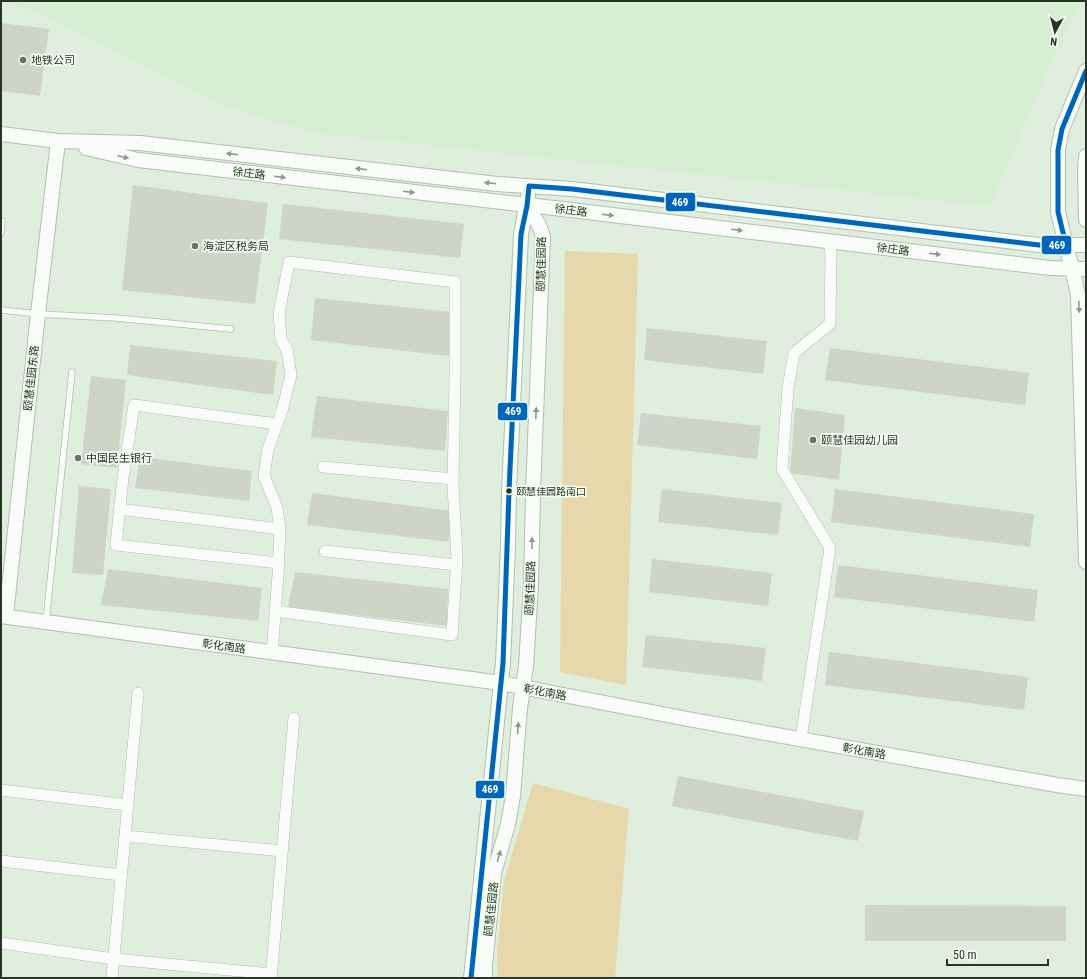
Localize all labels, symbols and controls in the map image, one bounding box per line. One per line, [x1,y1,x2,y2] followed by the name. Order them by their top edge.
[1035,12,1075,52] north arrow
[1049,35,1058,48] text: N
[31,54,75,67] place label: 地铁公司
[18,55,28,65] marker: 地铁公司
[225,151,238,157] one-way arrow
[117,154,130,160] one-way arrow
[232,165,266,182] street label: 徐庄路
[355,165,367,172] one-way arrow
[274,174,286,180] one-way arrow
[484,180,496,187] one-way arrow
[403,189,415,195] one-way arrow
[665,192,696,212] line badge: 469
[672,196,688,209] text: 469
[554,202,588,219] street label: 徐庄路
[601,212,614,218] one-way arrow
[731,227,743,233] one-way arrow
[1041,235,1072,255] line badge: 469
[535,236,548,292] street label: 颐慧佳园路
[1049,239,1065,252] text: 469
[203,240,269,253] place label: 海淀区税务局
[190,241,200,251] marker: 海淀区税务局
[876,241,910,258] street label: 徐庄路
[929,251,941,257] one-way arrow
[1076,301,1082,314] one-way arrow
[22,345,41,412] street label: 颐慧佳园东路
[497,402,528,421] line badge: 469
[505,405,521,418] text: 469
[533,406,539,419] one-way arrow
[821,434,898,447] place label: 颐慧佳园幼儿园
[808,435,818,445] marker: 颐慧佳园幼儿园
[86,452,152,465] place label: 中国民生银行
[73,453,83,463] marker: 中国民生银行
[504,486,514,496] marker: 颐慧佳园路南口
[516,486,586,497] place label: 颐慧佳园路南口
[529,536,535,549] one-way arrow
[523,560,538,616] street label: 颐慧佳园路
[201,637,247,656] street label: 彰化南路
[522,682,568,703] street label: 彰化南路
[515,722,522,734] one-way arrow
[841,741,887,762] street label: 彰化南路
[475,780,505,799] line badge: 469
[482,783,498,796] text: 469
[496,850,502,862] one-way arrow
[482,881,501,937] street label: 颐慧佳园路
[947,941,1048,967] scale bar
[953,948,977,962] text: 50 m

